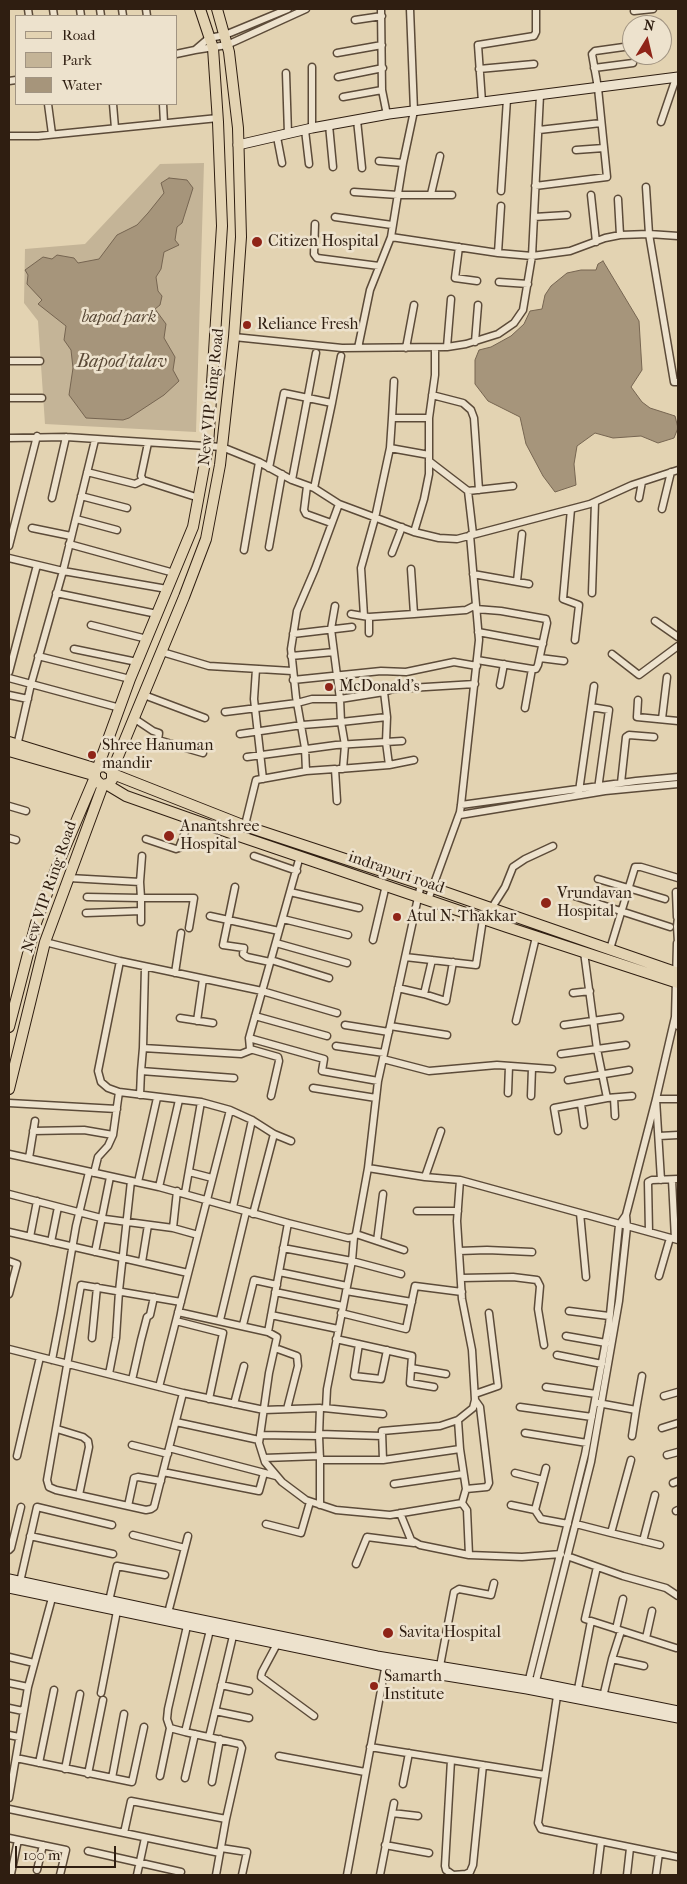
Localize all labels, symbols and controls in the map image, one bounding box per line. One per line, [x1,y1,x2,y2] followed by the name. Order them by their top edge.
[15,15,178,105] legend
[622,15,672,65] north arrow
[643,16,656,35] text: N
[62,26,95,44] text: Road
[62,51,92,69] text: Park
[62,76,102,94] text: Water
[268,232,379,252] place label: Citizen Hospital
[250,235,264,249] marker: Citizen Hospital
[82,308,156,328] park label: bapod park
[257,315,358,335] place label: Reliance Fresh
[241,319,253,331] marker: Reliance Fresh
[195,327,229,467] street label: New VIP Ring Road
[77,352,167,374] water label: Bapod talav
[339,677,420,697] place label: McDonald's
[323,681,335,693] marker: McDonald's
[102,736,213,774] place label: Shree Hanuman mandir
[86,749,98,761] marker: Shree Hanuman mandir
[180,817,259,855] place label: Anantshree Hospital
[18,819,82,955] street label: New VIP Ring Road
[162,829,176,843] marker: Anantshree Hospital
[345,848,447,898] street label: indrapuri road
[557,884,632,922] place label: Vrundavan Hospital
[539,896,553,910] marker: Vrundavan Hospital
[407,907,516,927] place label: Atul N. Thakkar
[391,911,403,923] marker: Atul N. Thakkar
[399,1623,501,1643] place label: Savita Hospital
[381,1626,395,1640] marker: Savita Hospital
[384,1667,444,1705] place label: Samarth Institute
[368,1680,380,1692] marker: Samarth Institute
[18,1836,119,1868] scale bar
[23,1846,61,1864] text: 100 m

